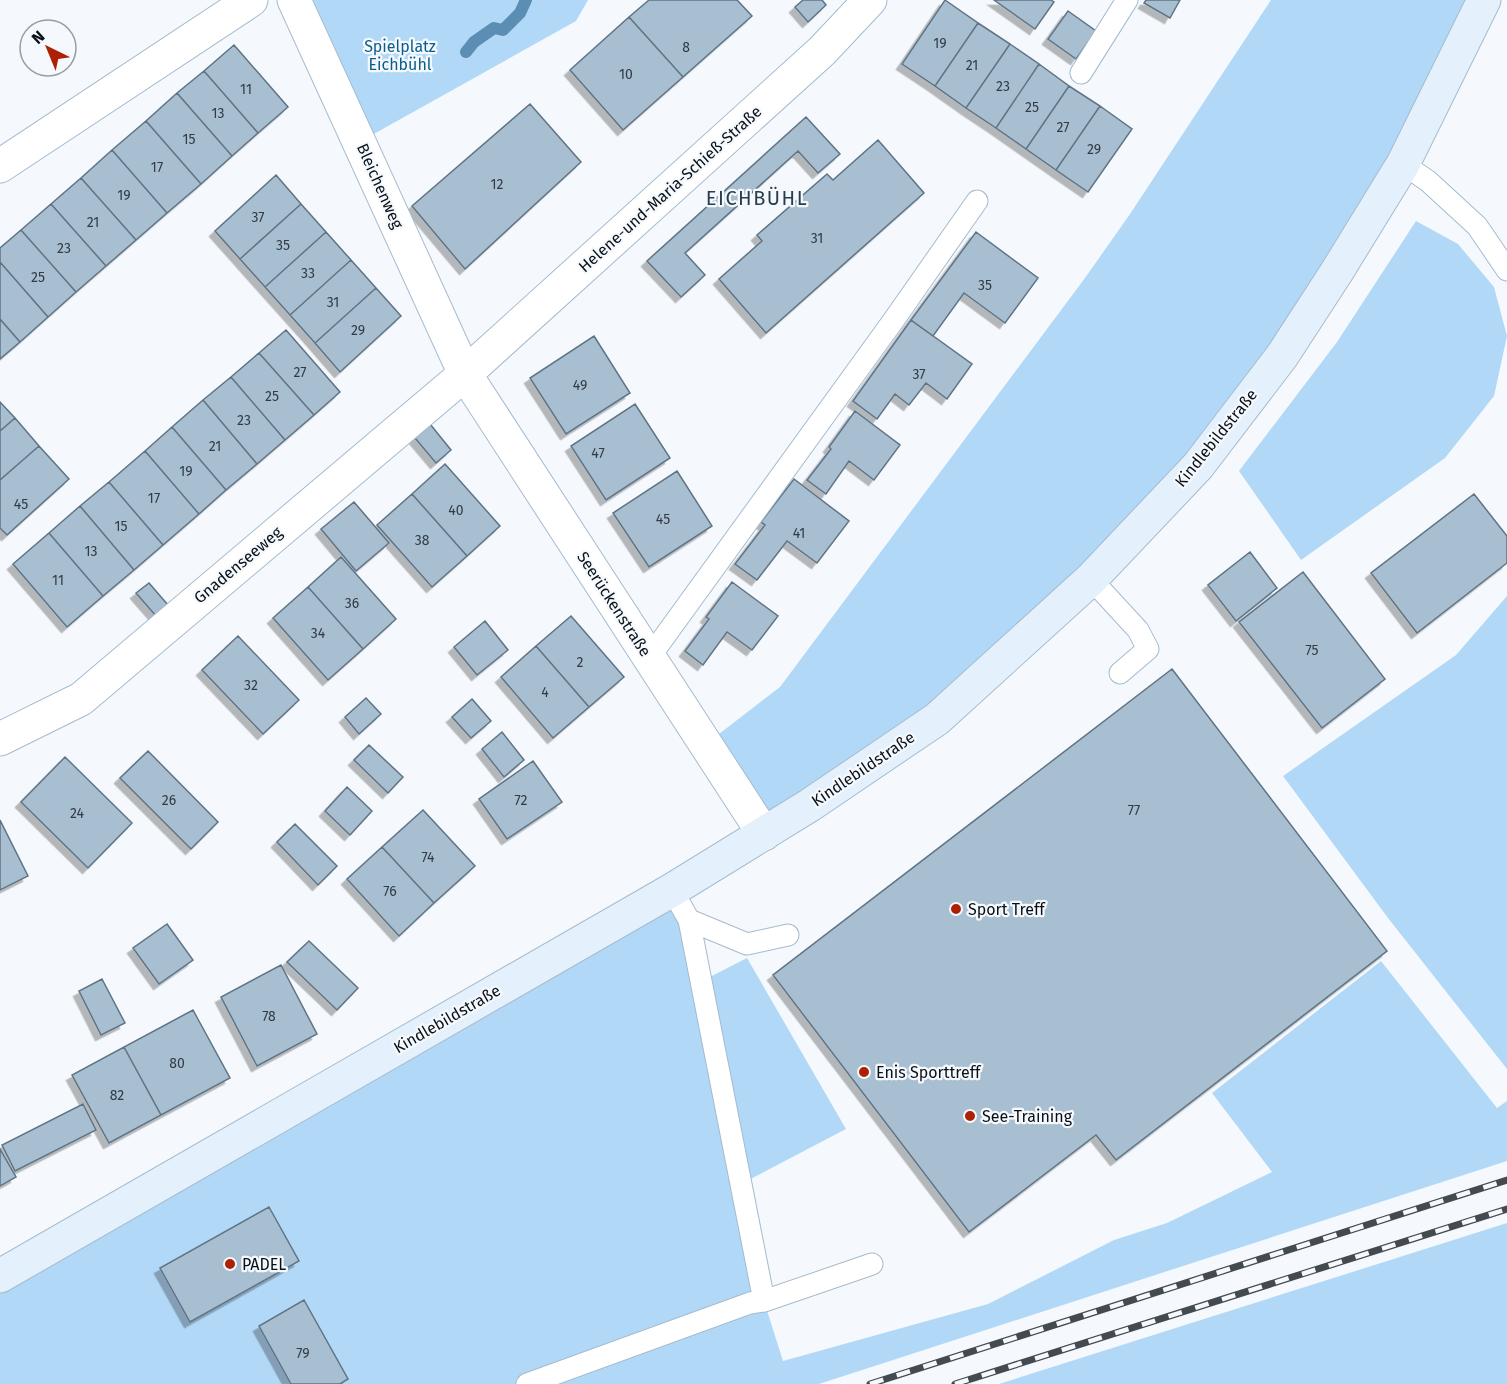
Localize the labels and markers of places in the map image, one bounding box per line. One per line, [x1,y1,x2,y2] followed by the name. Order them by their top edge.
[968,900,1046,919] place label: Sport Treff
[949,902,963,916] marker: Sport Treff
[876,1063,982,1082] place label: Enis Sporttreff
[857,1065,871,1079] marker: Enis Sporttreff
[982,1107,1073,1126] place label: See-Training
[963,1109,977,1123] marker: See-Training
[242,1255,286,1274] place label: PADEL
[223,1257,237,1271] marker: PADEL

